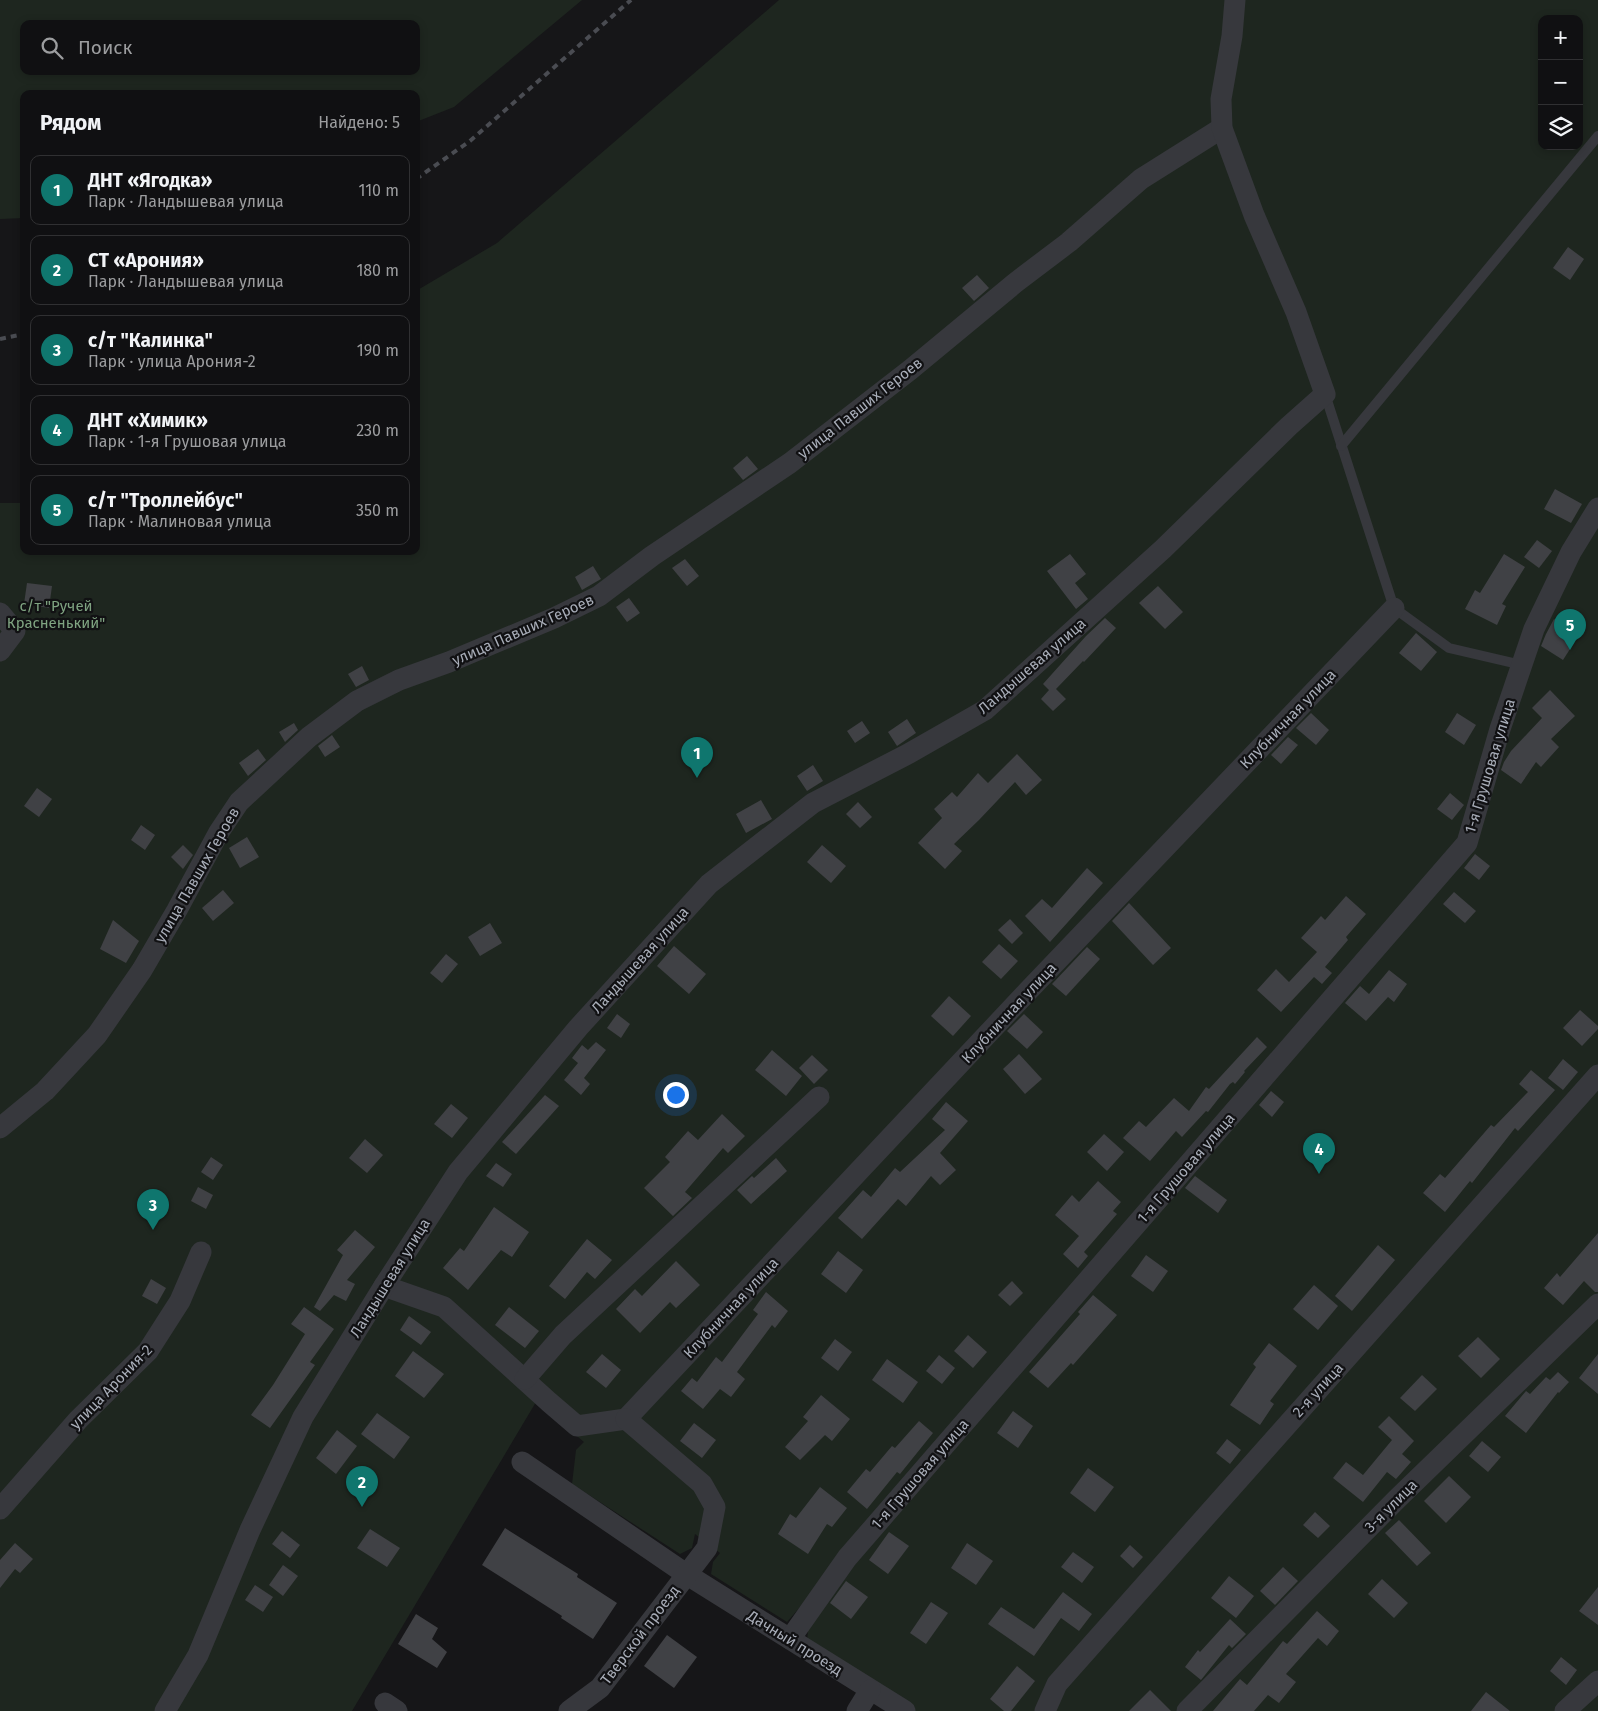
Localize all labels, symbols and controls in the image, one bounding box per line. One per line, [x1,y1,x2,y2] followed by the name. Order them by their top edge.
[1538,15,1583,150] map controls
[1538,15,1583,60] button: +
[20,20,420,75] search box
[38,34,66,62] icon: search
[78,36,132,59] text: Поиск
[1538,60,1583,105] button: −
[1538,105,1583,150] button: layers
[40,110,101,136] text: Рядом
[318,113,400,132] text: Найдено: 5
[88,169,213,192] text: ДНТ «Ягодка»
[53,181,61,200] text: 1
[358,181,399,200] text: 110 m
[88,192,284,211] text: Парк · Ландышевая улица
[88,249,204,272] text: СТ «Арония»
[53,261,61,280] text: 2
[356,261,399,280] text: 180 m
[88,272,284,291] text: Парк · Ландышевая улица
[88,329,213,352] text: с/т "Калинка"
[53,341,61,360] text: 3
[357,341,399,360] text: 190 m
[88,352,256,371] text: Парк · улица Арония-2
[794,354,926,462] street label: улица Павших Героев
[88,409,208,432] text: ДНТ «Химик»
[52,421,62,440] text: 4
[356,421,399,440] text: 230 m
[88,432,287,451] text: Парк · 1-я Грушовая улица
[88,489,243,512] text: с/т "Троллейбус"
[53,501,61,520] text: 5
[356,501,399,520] text: 350 m
[88,512,272,531] text: Парк · Малиновая улица
[449,591,597,669] street label: улица Павших Героев
[7,597,105,632] park label: с/т "Ручей Красненький"
[1554,609,1586,650] pin: 5
[974,614,1090,718] street label: Ландышевая улица
[1236,666,1340,772] street label: Клубничная улица
[1461,697,1519,835] street label: 1-я Грушовая улица
[681,737,713,778] pin: 1
[151,804,243,946] street label: улица Павших Героев
[587,903,693,1017] street label: Ландышевая улица
[958,959,1060,1067] street label: Клубничная улица
[663,1082,689,1108] your location
[1133,1109,1239,1227] street label: 1-я Грушовая улица
[1303,1133,1335,1174] pin: 4
[137,1189,169,1230] pin: 3
[346,1215,434,1341] street label: Ландышевая улица
[680,1254,782,1362] street label: Клубничная улица
[66,1341,156,1433] street label: улица Арония-2
[1289,1359,1347,1421] street label: 2-я улица
[867,1415,973,1533] street label: 1-я Грушовая улица
[346,1466,378,1507] pin: 2
[1361,1476,1421,1536] street label: 3-я улица
[597,1582,683,1688] street label: Тверской проезд
[743,1606,846,1679] street label: Дачный проезд

